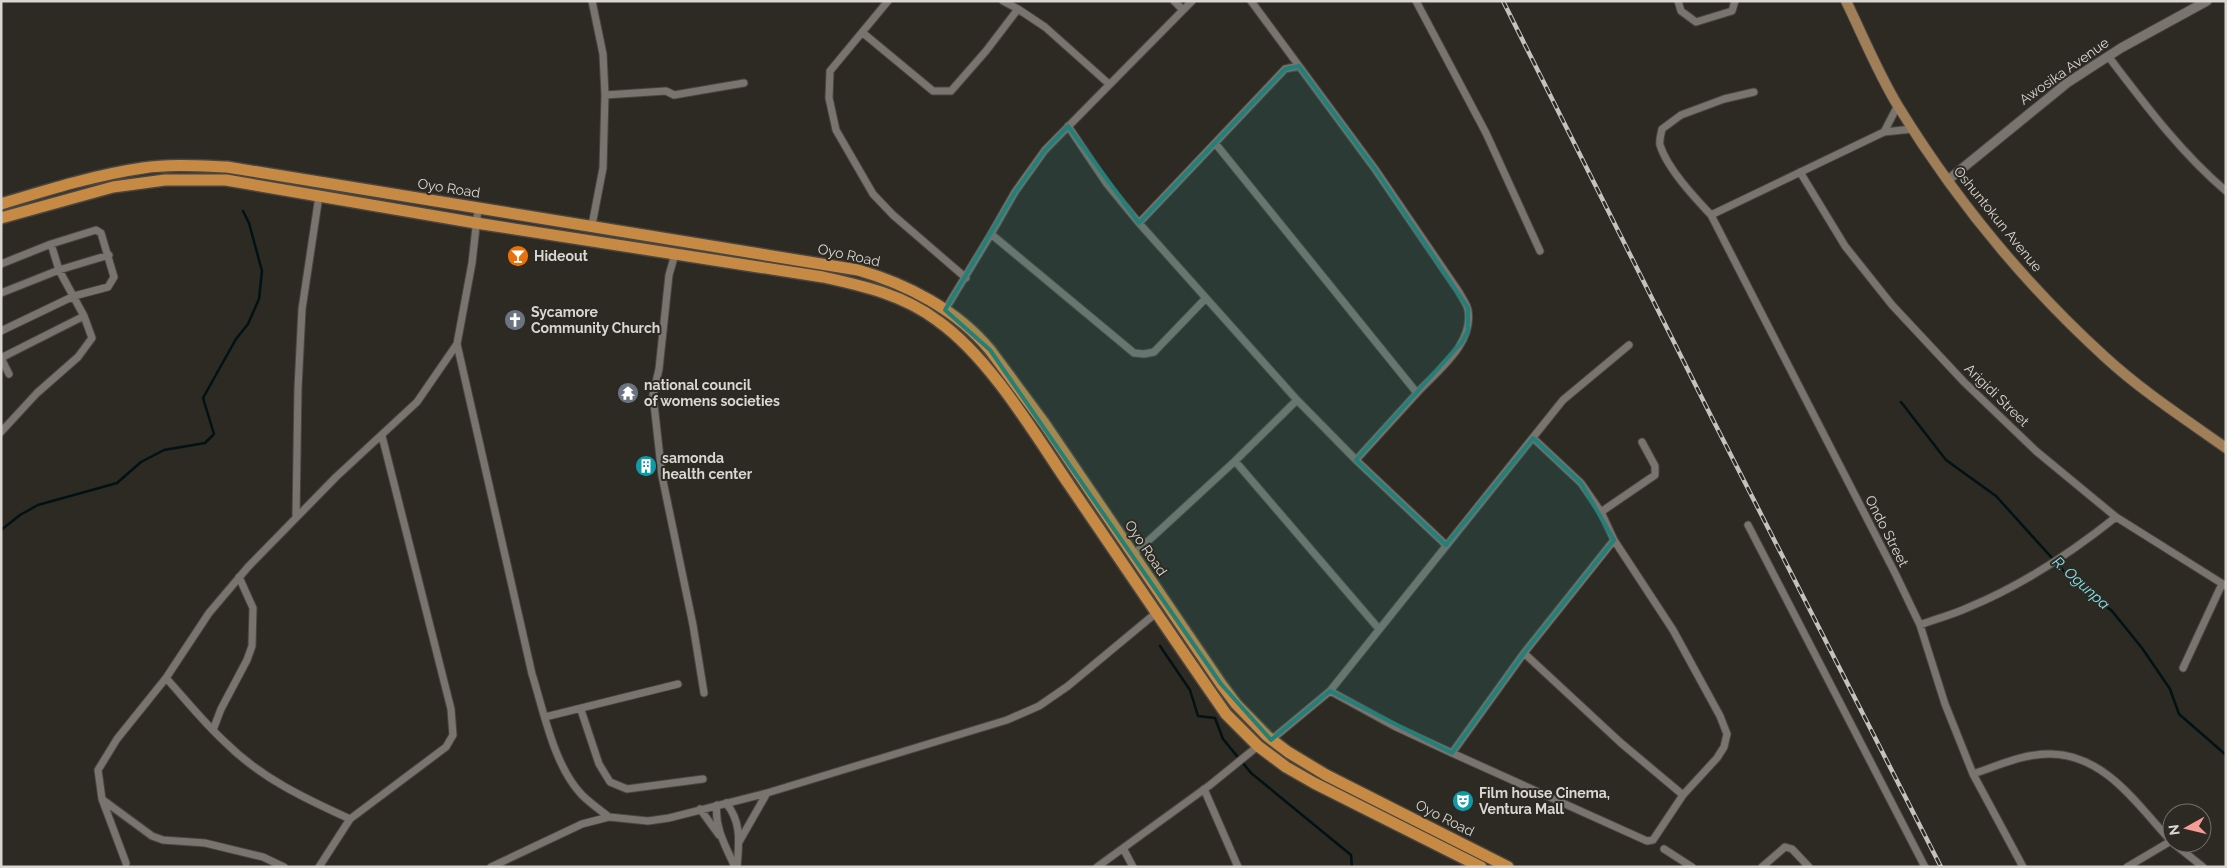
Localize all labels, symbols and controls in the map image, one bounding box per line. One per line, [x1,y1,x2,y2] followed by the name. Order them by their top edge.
[2016,34,2112,108] street label: Awosika Avenue
[1951,163,2045,275] street label: Oshuntokun Avenue
[416,175,482,201] street label: Oyo Road
[816,241,882,269] street label: Oyo Road
[506,244,530,268] bar icon: Hideout
[534,248,589,264] place label: Hideout
[531,304,660,336] place label: Sycamore Community Church
[503,308,527,332] church icon: Sycamore Community Church
[1961,360,2033,430] street label: Arigidi Street
[644,377,780,409] place label: national council of womens societies
[616,381,640,405] temple icon: national council of womens societies
[662,450,753,482] place label: samonda health center
[634,454,658,478] building icon: samonda health center
[1862,493,1912,570] street label: Ondo Street
[1122,517,1170,579] street label: Oyo Road
[2049,553,2113,613] water label: R. Ogunpa
[1479,785,1610,817] place label: Film house Cinema, Ventura Mall
[1451,789,1475,813] theatre icon: Film house Cinema, Ventura Mall
[1413,797,1477,839] street label: Oyo Road
[2162,803,2212,853] north arrow
[2165,823,2183,836] text: N

